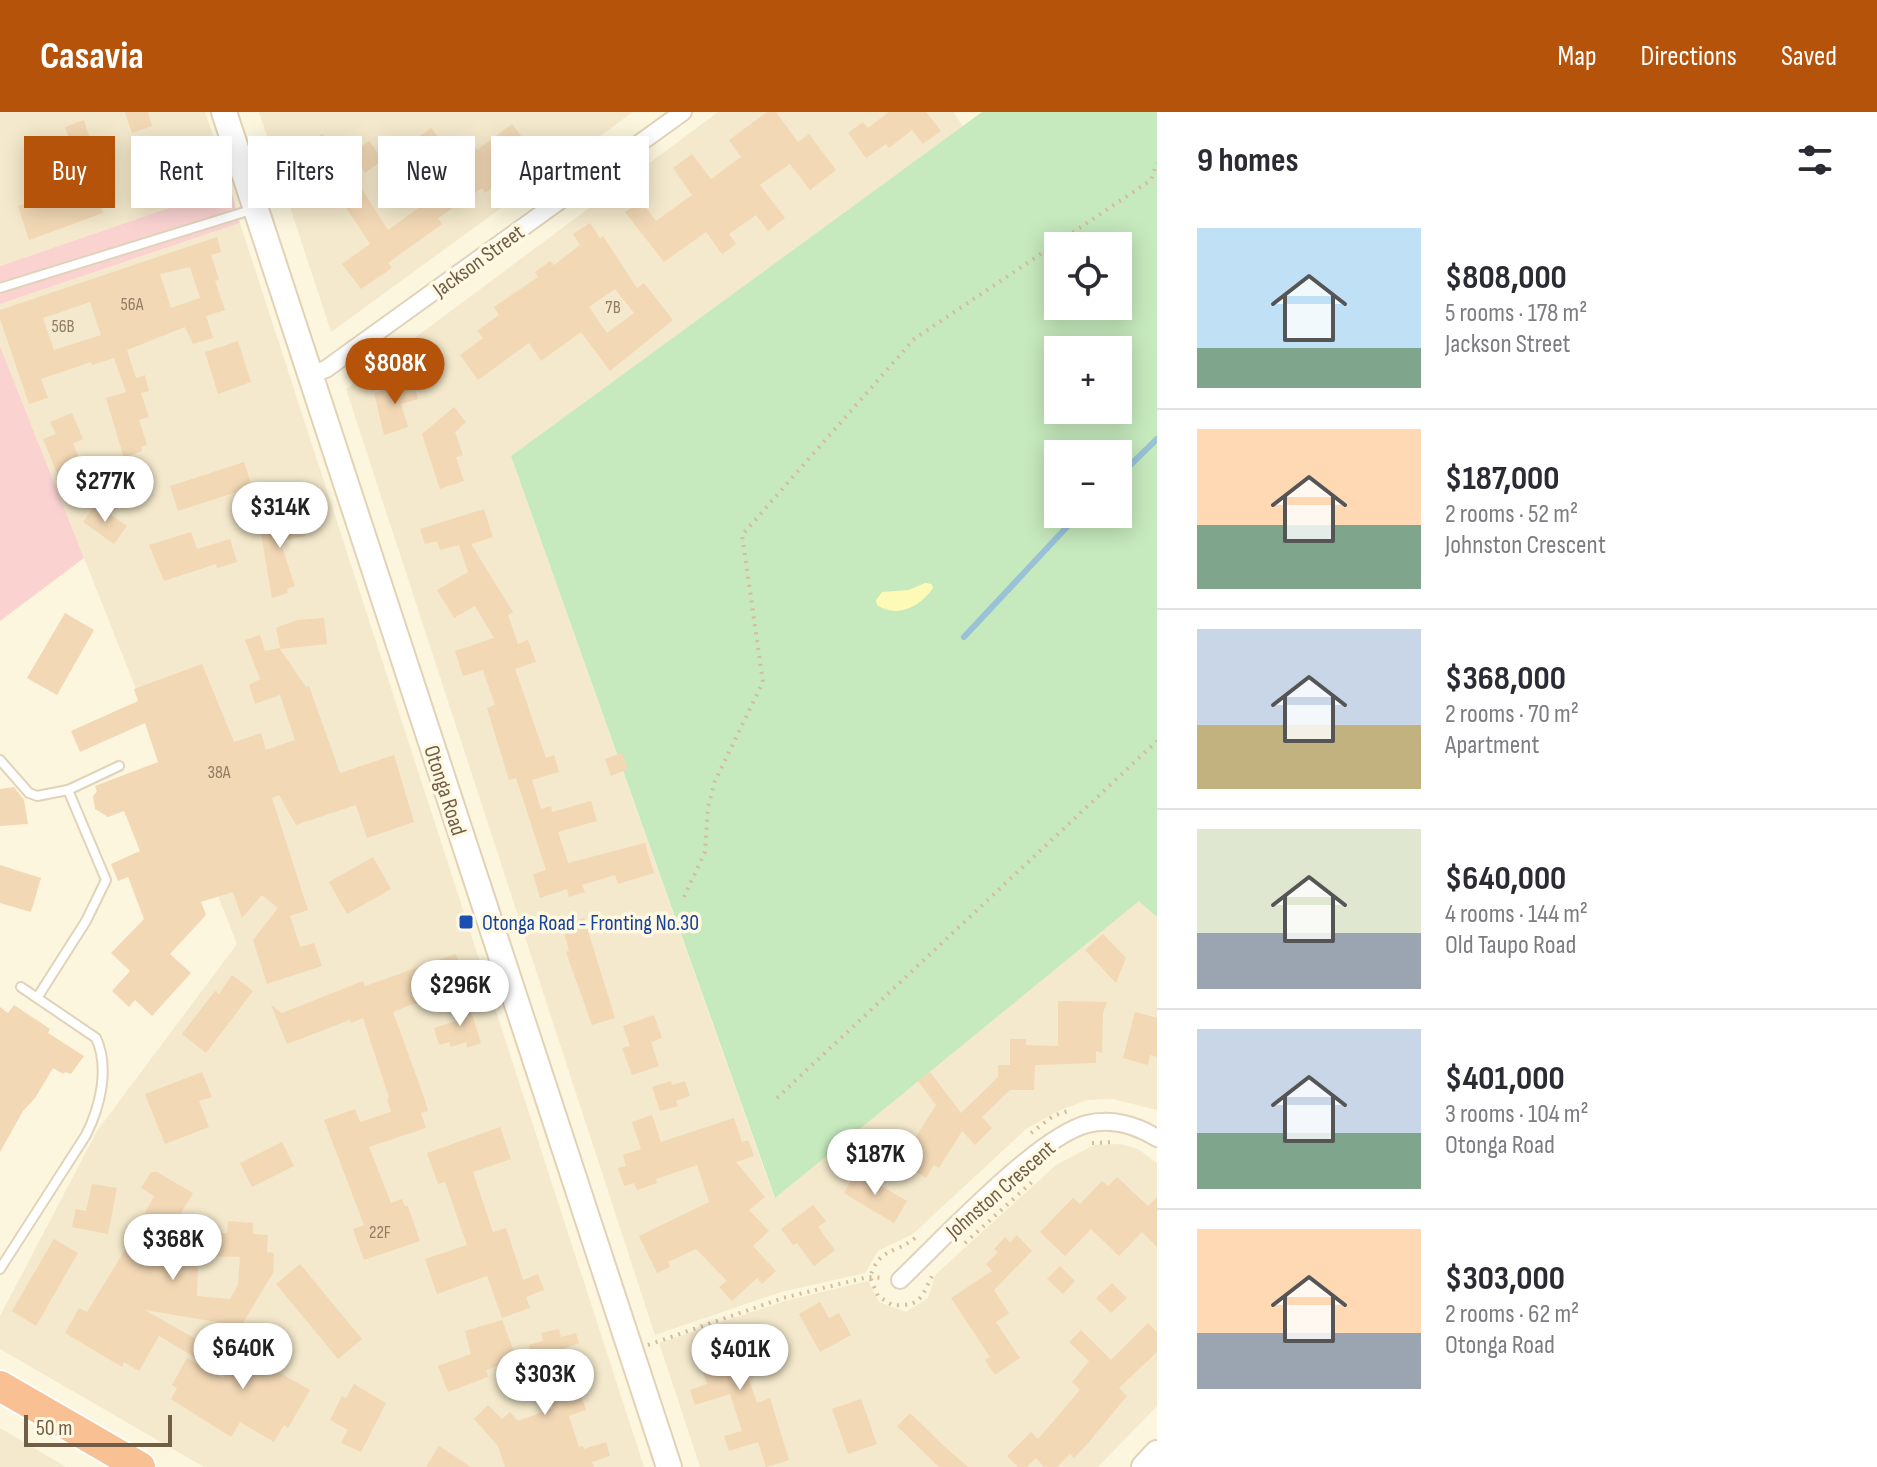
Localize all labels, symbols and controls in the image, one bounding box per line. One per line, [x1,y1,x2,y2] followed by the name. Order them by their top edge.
[40,34,144,79] text: Casavia
[1558,40,1597,73] text: Map
[1641,40,1737,73] text: Directions
[1781,40,1837,73] text: Saved
[24,136,115,208] chip: Buy
[131,136,232,208] chip: Rent
[248,136,362,208] chip: Filters
[378,136,475,208] chip: New
[491,136,649,208] chip: Apartment
[1793,138,1837,182] icon: filters
[1197,140,1298,181] text: 9 homes
[427,219,530,304] street label: Jackson Street
[1044,232,1132,528] map controls
[1044,232,1132,320] button: locate
[1445,257,1567,298] text: $808,000
[1261,260,1357,356] icon: home
[121,294,144,315] house number: 56A
[605,297,621,318] house number: 7B
[1445,298,1587,329] text: 5 rooms · 178 m²
[51,316,75,337] house number: 56B
[1445,329,1571,360] text: Jackson Street
[1044,336,1132,424] button: +
[339,338,451,406] pin: $808K
[363,348,427,379] text: $808K
[1044,440,1132,528] button: −
[49,456,161,524] pin: $277K
[1445,458,1559,499] text: $187,000
[1261,461,1357,557] icon: home
[75,466,135,497] text: $277K
[224,482,336,550] pin: $314K
[250,492,310,523] text: $314K
[1445,499,1578,530] text: 2 rooms · 52 m²
[1445,530,1606,561] text: Johnston Crescent
[1445,658,1566,699] text: $368,000
[1261,661,1357,757] icon: home
[1445,699,1579,730] text: 2 rooms · 70 m²
[1445,730,1539,761] text: Apartment
[417,742,472,839] street label: Otonga Road
[207,762,231,783] house number: 38A
[1445,858,1566,899] text: $640,000
[1261,861,1357,957] icon: home
[1445,899,1588,930] text: 4 rooms · 144 m²
[482,910,699,937] place label: Otonga Road - Fronting No.30
[457,913,475,931] marker: Otonga Road - Fronting No.30
[1445,930,1576,961] text: Old Taupo Road
[404,960,516,1028] pin: $296K
[429,970,491,1001] text: $296K
[1445,1058,1565,1099] text: $401,000
[1261,1061,1357,1157] icon: home
[1445,1099,1589,1130] text: 3 rooms · 104 m²
[819,1129,931,1197] pin: $187K
[1445,1130,1555,1161] text: Otonga Road
[940,1135,1061,1246] street label: Johnston Crescent
[845,1139,905,1170] text: $187K
[117,1214,229,1282] pin: $368K
[369,1222,391,1243] house number: 22F
[142,1224,204,1255] text: $368K
[1445,1258,1565,1299] text: $303,000
[1261,1261,1357,1357] icon: home
[1445,1299,1579,1330] text: 2 rooms · 62 m²
[187,1323,299,1391] pin: $640K
[684,1324,796,1392] pin: $401K
[1445,1330,1555,1361] text: Otonga Road
[211,1333,275,1364] text: $640K
[709,1334,771,1365] text: $401K
[489,1349,601,1417] pin: $303K
[514,1359,576,1390] text: $303K
[24,1411,172,1447] scale bar
[36,1415,72,1442] text: 50 m

